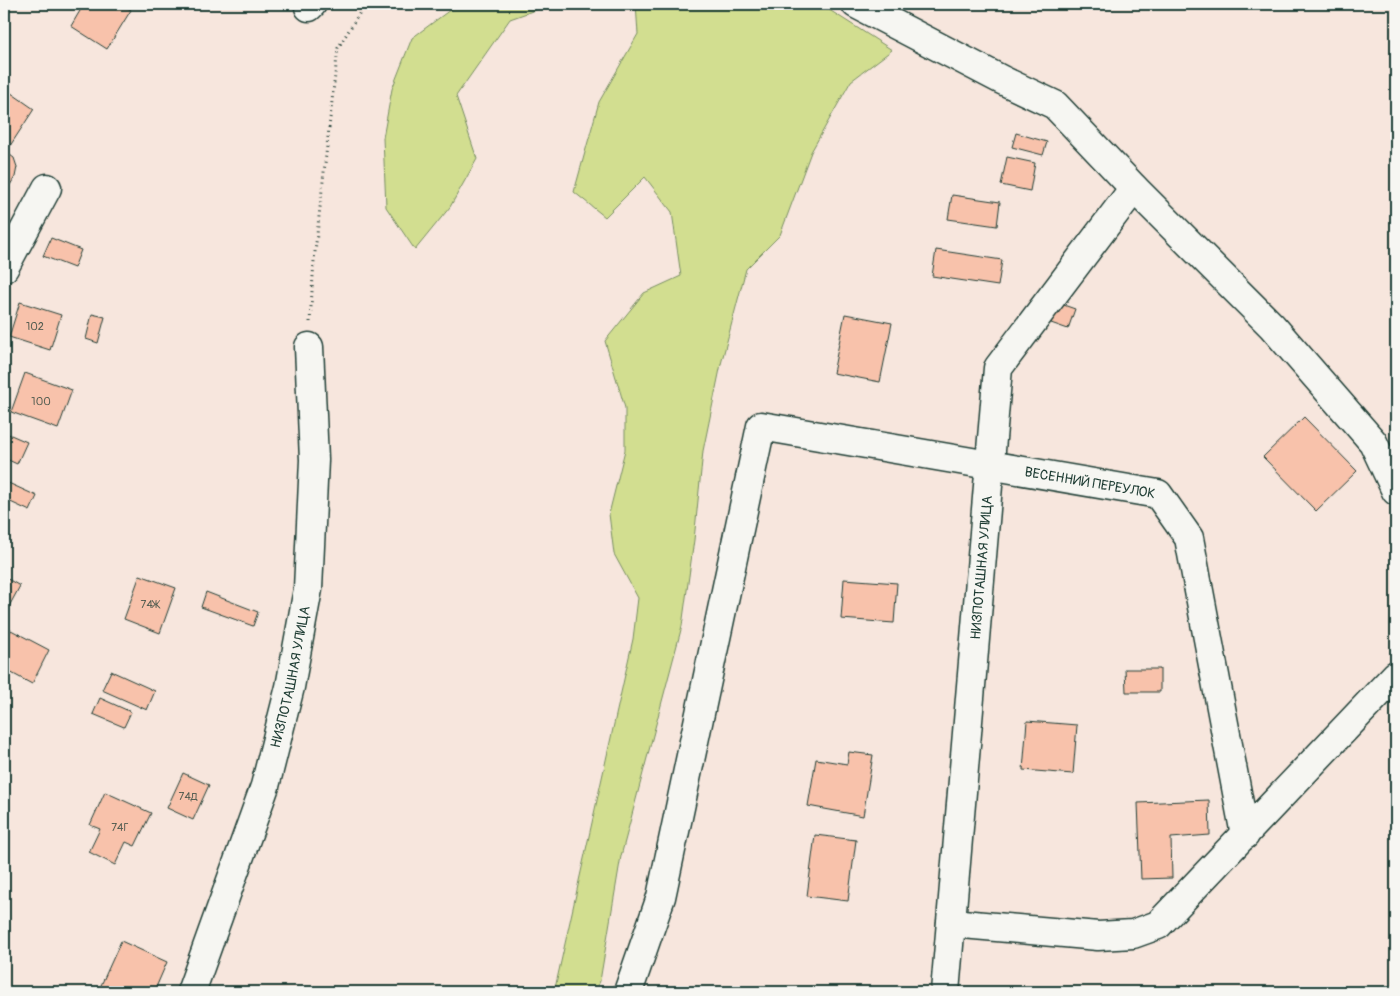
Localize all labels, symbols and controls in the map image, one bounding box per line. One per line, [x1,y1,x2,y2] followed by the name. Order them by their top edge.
[26,320,44,333] house number: 102
[31,395,51,408] house number: 100
[1023,463,1157,502] street label: ВЕСЕННИЙ ПЕРЕУЛОК
[967,495,996,640] street label: НИЗПОТАШНАЯ УЛИЦА
[141,598,161,611] house number: 74Ж
[267,605,314,750] street label: НИЗПОТАШНАЯ УЛИЦА
[179,790,198,803] house number: 74Д
[111,821,129,834] house number: 74Г

